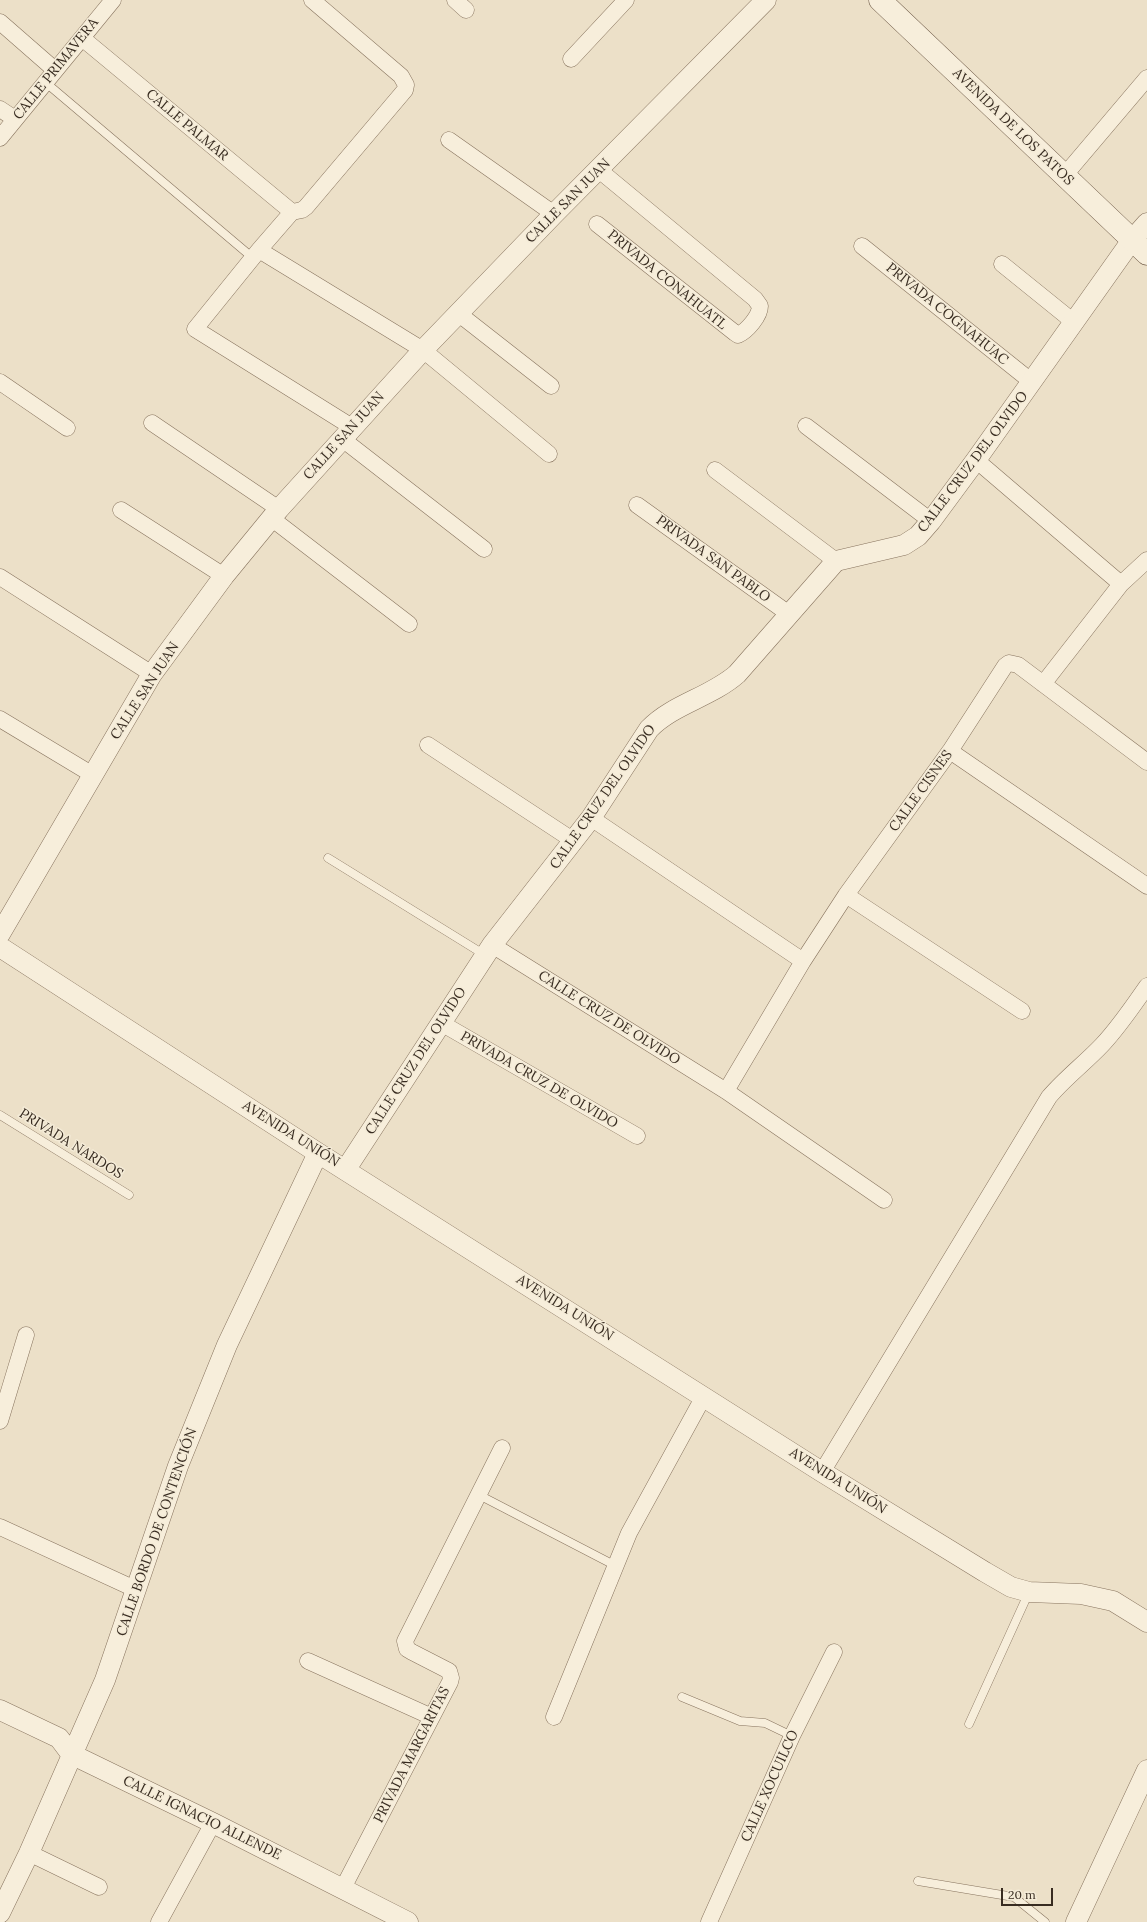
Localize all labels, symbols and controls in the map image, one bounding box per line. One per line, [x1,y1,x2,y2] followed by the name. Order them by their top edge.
[10,15,102,123] street label: CALLE PRIMAVERA
[949,65,1077,189] street label: AVENIDA DE LOS PATOS
[142,86,232,164] street label: CALLE PALMAR
[522,155,614,247] street label: CALLE SAN JUAN
[604,227,730,333] street label: PRIVADA CONAHUATL
[882,260,1012,368] street label: PRIVADA COGNAHUAC
[300,388,388,484] street label: CALLE SAN JUAN
[914,388,1032,536] street label: CALLE CRUZ DEL OLVIDO
[653,512,773,606] street label: PRIVADA SAN PABLO
[107,639,183,743] street label: CALLE SAN JUAN
[547,722,659,872] street label: CALLE CRUZ DEL OLVIDO
[886,747,956,835] street label: CALLE CISNES
[535,967,683,1069] street label: CALLE CRUZ DE OLVIDO
[362,984,470,1138] street label: CALLE CRUZ DEL OLVIDO
[457,1028,621,1132] street label: PRIVADA CRUZ DE OLVIDO
[239,1097,343,1171] street label: AVENIDA UNIÓN
[16,1105,126,1183] street label: PRIVADA NARDOS
[513,1271,617,1345] street label: AVENIDA UNIÓN
[113,1426,201,1638] street label: CALLE BORDO DE CONTENCIÓN
[786,1444,890,1518] street label: AVENIDA UNIÓN
[370,1684,454,1826] street label: PRIVADA MARGARITAS
[738,1727,802,1845] street label: CALLE XOCUILCO
[120,1772,284,1864] street label: CALLE IGNACIO ALLENDE
[1003,1880,1055,1906] scale bar
[1008,1887,1036,1902] text: 20 m

